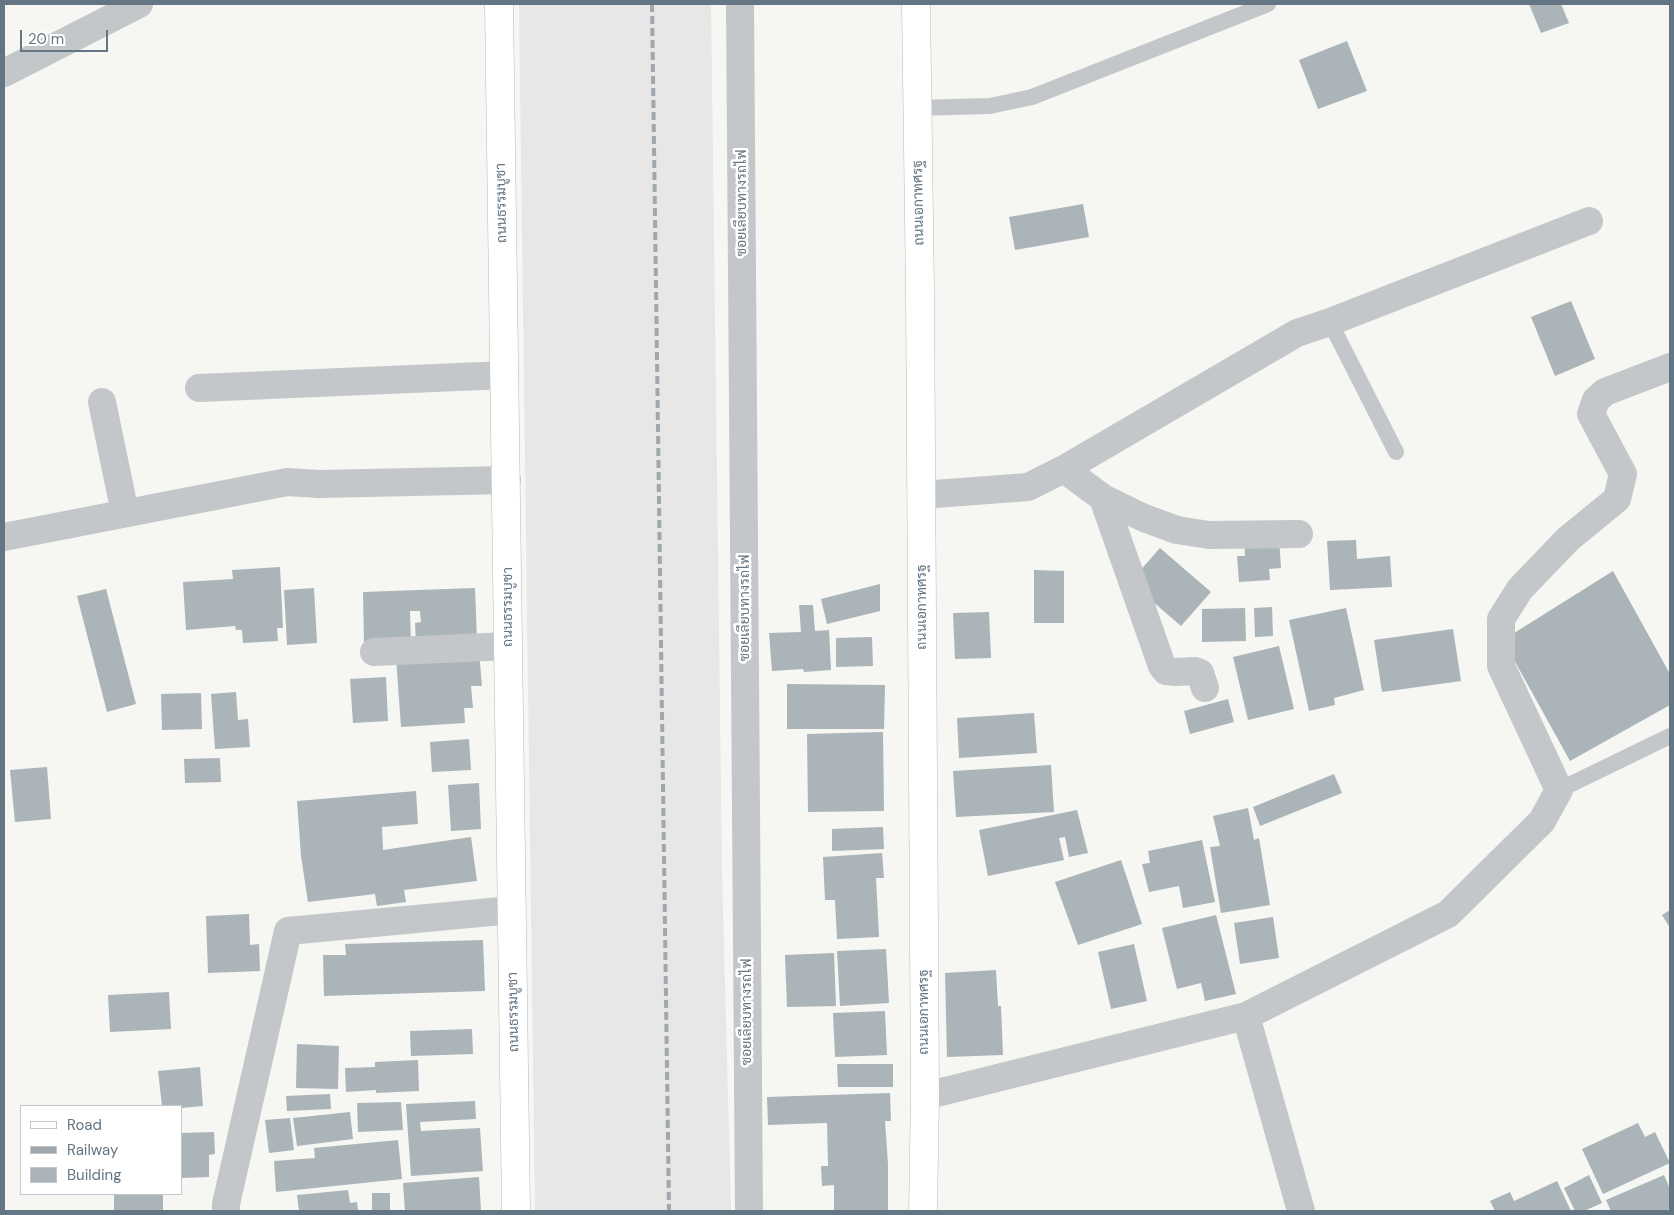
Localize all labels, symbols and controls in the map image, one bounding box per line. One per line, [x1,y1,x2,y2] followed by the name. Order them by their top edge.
[22,20,110,52] scale bar
[28,29,64,49] text: 20 m
[734,149,750,257] street label: ซอยเลียบทางรถไฟ
[910,160,928,246] street label: ถนนเอกาทศรฐ
[493,163,511,243] street label: ถนนธรรมบูชา
[737,554,753,662] street label: ซอยเลียบทางรถไฟ
[914,564,930,650] street label: ถนนเอกาทศรฐ
[500,567,516,647] street label: ถนนธรรมบูชา
[739,958,755,1066] street label: ซอยเลียบทางรถไฟ
[916,969,932,1055] street label: ถนนเอกาทศรฐ
[505,972,523,1052] street label: ถนนธรรมบูชา
[20,1105,182,1195] legend
[67,1115,102,1135] text: Road
[67,1140,118,1160] text: Railway
[67,1165,122,1185] text: Building

